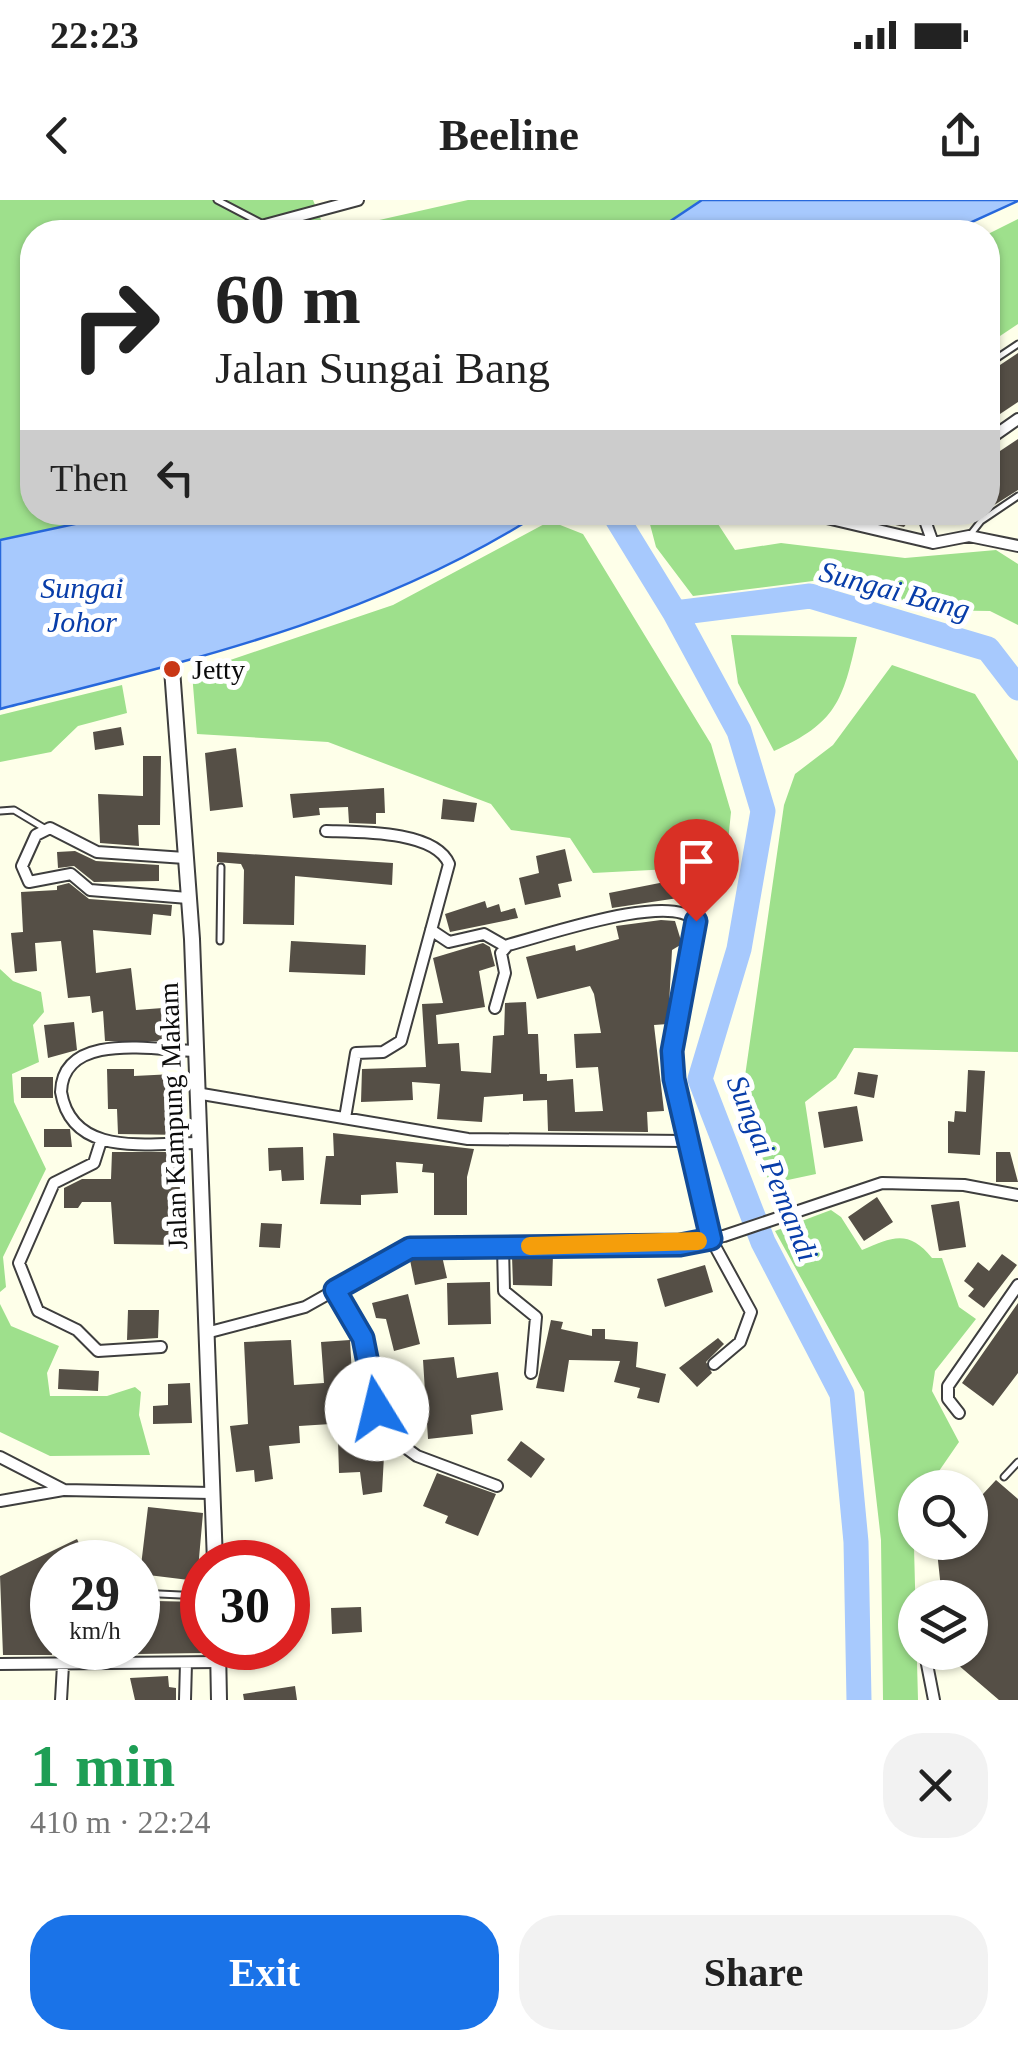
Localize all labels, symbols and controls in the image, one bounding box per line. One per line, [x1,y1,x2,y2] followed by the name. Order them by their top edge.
[50,14,139,56] text: 22:23
[30,108,85,163] icon: back
[933,108,988,163] icon: share
[439,110,579,160] text: Beeline
[50,260,180,390] icon: right
[215,261,361,338] text: 60 m
[215,343,550,393] text: Jalan Sungai Bang
[148,450,203,505] icon: left
[50,457,128,499] text: Then
[816,554,974,626] water label: Sungai Bang
[40,571,124,638] water label: Sungai Johor
[192,654,245,685] place label: Jetty
[161,658,183,680] marker: Jetty
[654,819,739,922] pin
[669,834,724,889] icon: arrive
[153,982,193,1250] street label: Jalan Kampung Makam
[721,1070,825,1266] water label: Sungai Pemandi
[325,1357,429,1461] position arrow
[898,1470,988,1670] map controls
[898,1470,988,1560] button: search
[180,1540,310,1670] speed limit sign: 30
[70,1565,120,1621] text: 29
[898,1580,988,1670] button: layers
[69,1617,121,1644] text: km/h
[30,1733,175,1799] text: 1 min
[883,1733,988,1838] button: close
[30,1804,210,1840] text: 410 m · 22:24
[30,1915,499,2030] button: Exit
[519,1915,988,2030] button: Share

